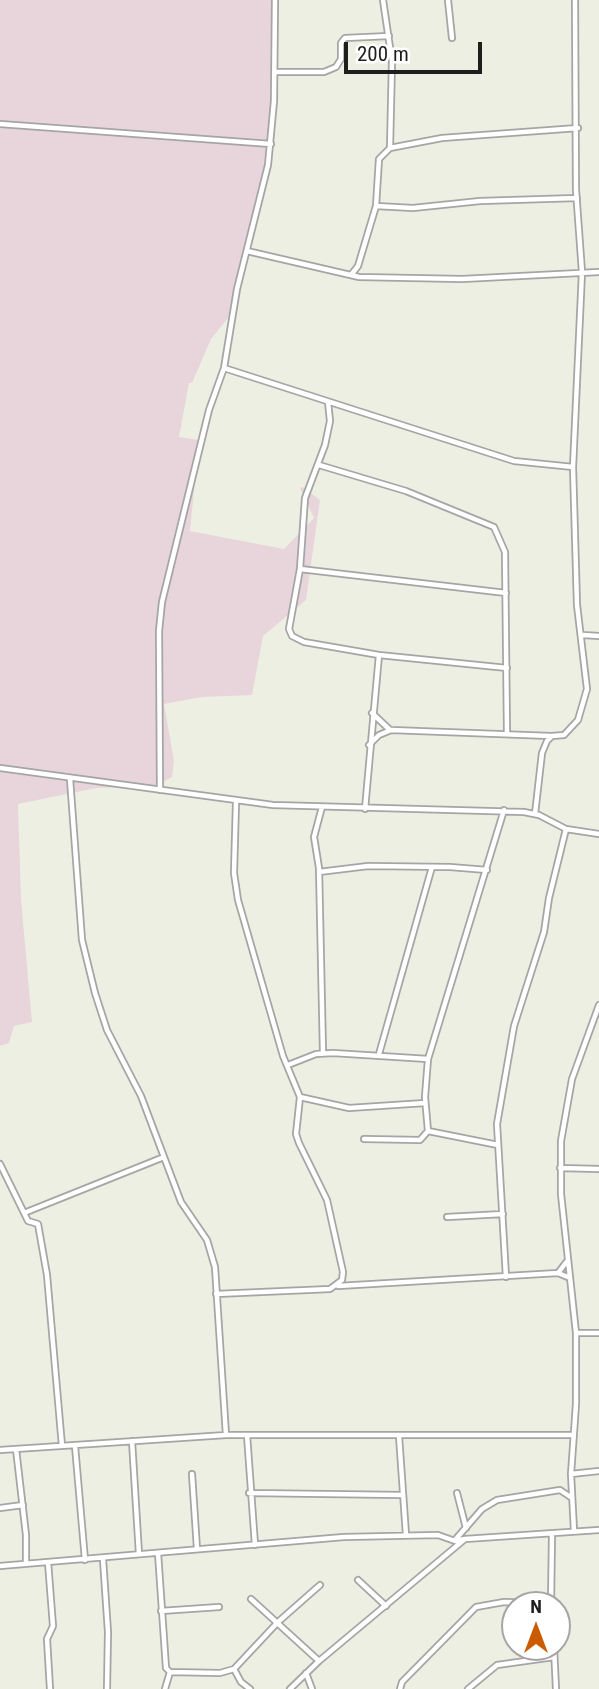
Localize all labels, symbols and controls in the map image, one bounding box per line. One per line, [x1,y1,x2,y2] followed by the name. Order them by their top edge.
[347,28,485,72] scale bar
[357,42,409,66] text: 200 m
[501,1591,571,1661] north arrow
[530,1595,542,1618] text: N

